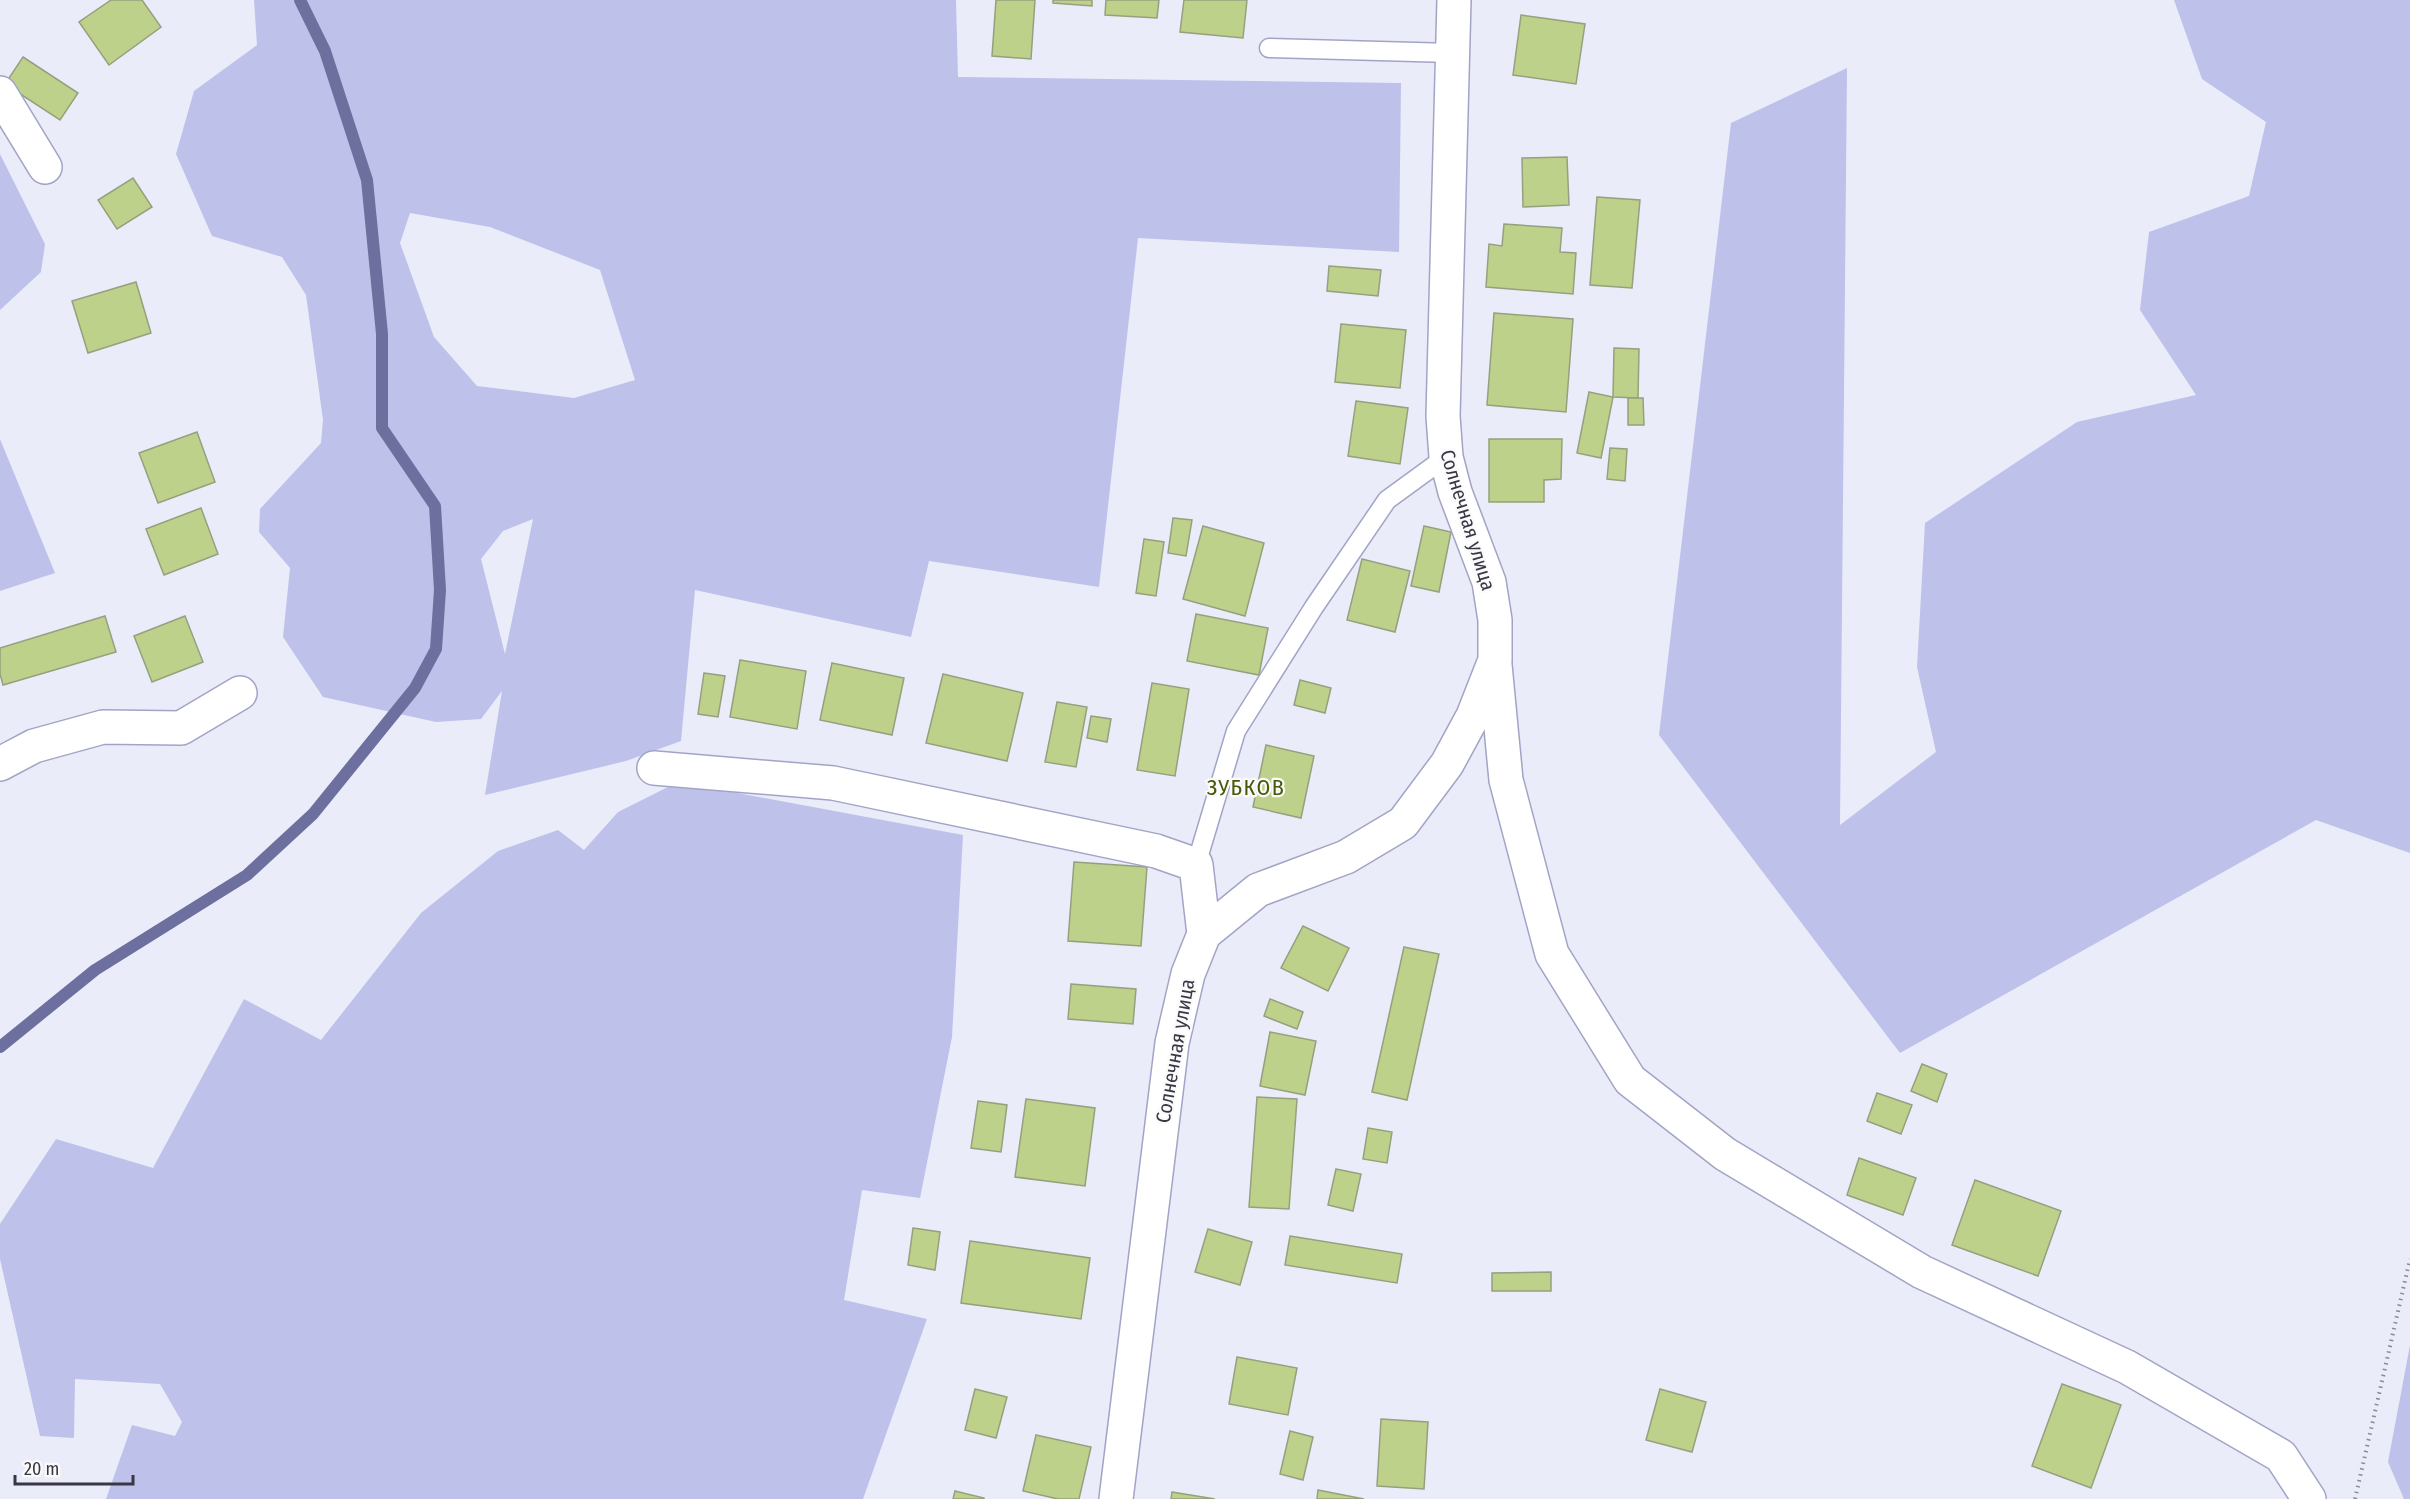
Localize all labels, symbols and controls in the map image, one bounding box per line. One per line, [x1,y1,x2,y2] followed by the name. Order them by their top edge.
[1435,447,1501,593] street label: Солнечная улица
[1207,774,1285,801] district label: ЗУБКОВ
[1151,977,1199,1125] street label: Солнечная улица
[15,1448,134,1486] scale bar
[24,1458,59,1480] text: 20 m

